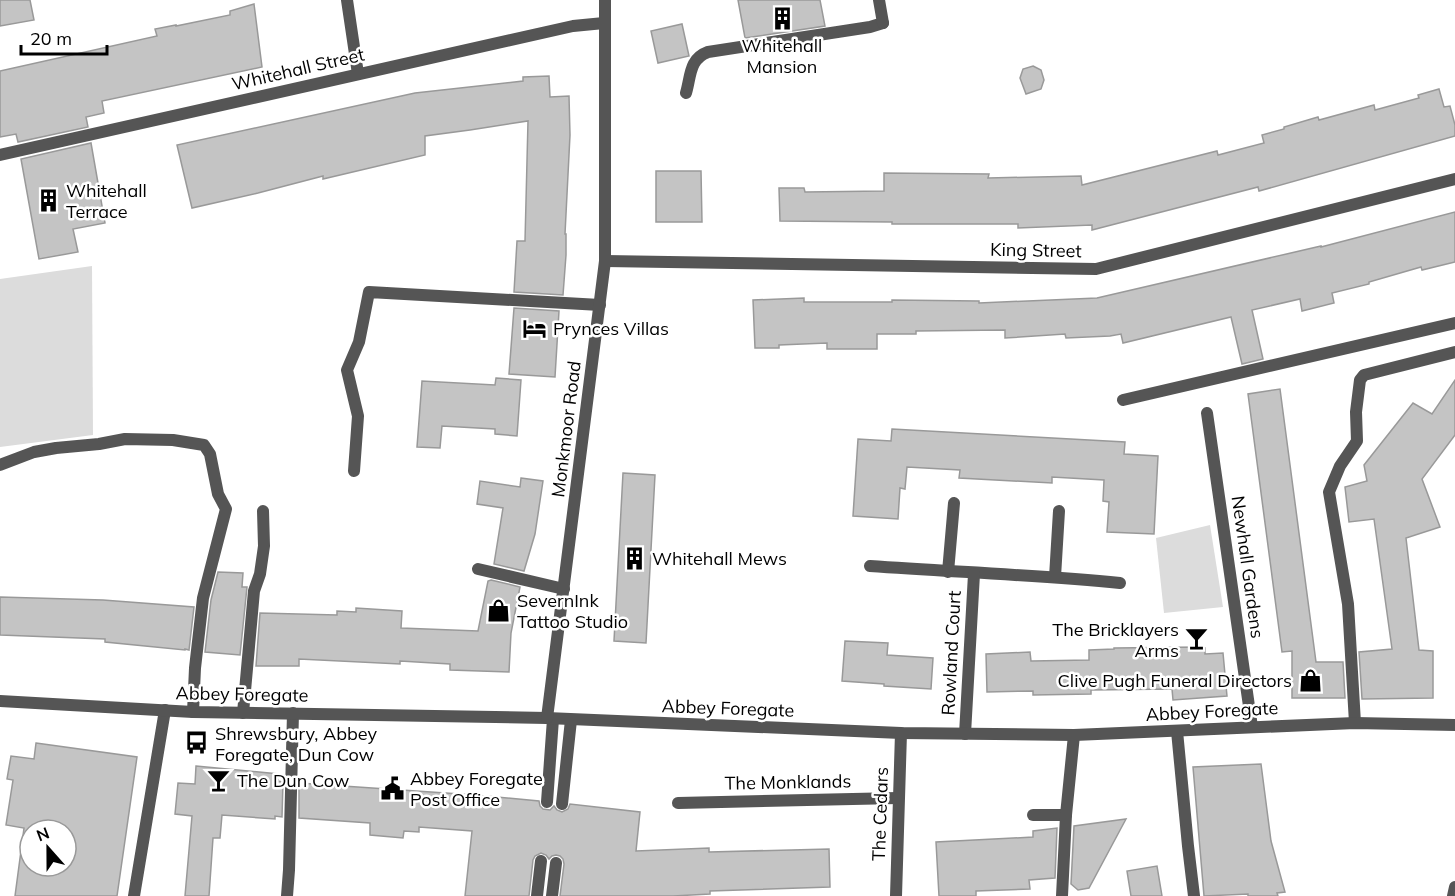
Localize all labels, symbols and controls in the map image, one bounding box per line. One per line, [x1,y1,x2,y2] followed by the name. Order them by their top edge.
[769,6,795,32] building icon: Whitehall Mansion
[21,18,106,56] scale bar
[30,27,72,50] text: 20 m
[742,34,822,78] place label: Whitehall Mansion
[230,43,366,95] street label: Whitehall Street
[66,179,147,223] place label: Whitehall Terrace
[35,187,61,213] building icon: Whitehall Terrace
[990,238,1082,262] street label: King Street
[522,315,548,341] hotel icon: Prynces Villas
[553,317,669,340] place label: Prynces Villas
[546,359,586,499] street label: Monkmoor Road
[1227,494,1269,640] street label: Newhall Gardens
[621,545,647,571] building icon: Whitehall Mews
[652,547,787,570] place label: Whitehall Mews
[517,589,628,633] place label: SevernInk Tattoo Studio
[936,590,966,716] street label: Rowland Court
[486,597,512,623] shop icon: SevernInk Tattoo Studio
[1052,618,1179,662] place label: The Bricklayers Arms
[1184,626,1210,652] bar icon: The Bricklayers Arms
[1297,667,1323,693] shop icon: Clive Pugh Funeral Directors
[1058,669,1292,692] place label: Clive Pugh Funeral Directors
[175,681,309,707] street label: Abbey Foregate
[661,694,795,722] street label: Abbey Foregate
[1145,696,1279,726] street label: Abbey Foregate
[215,722,377,766] place label: Shrewsbury, Abbey Foregate, Dun Cow
[184,730,210,756] bus stop icon: Shrewsbury, Abbey Foregate, Dun Cow
[867,766,893,862] street label: The Cedars
[206,767,232,793] bar icon: The Dun Cow
[410,767,543,811] place label: Abbey Foregate Post Office
[237,769,350,792] place label: The Dun Cow
[724,769,852,795] street label: The Monklands
[379,775,405,801] public building icon: Abbey Foregate Post Office
[18,818,78,878] north arrow
[33,822,52,845] text: N

